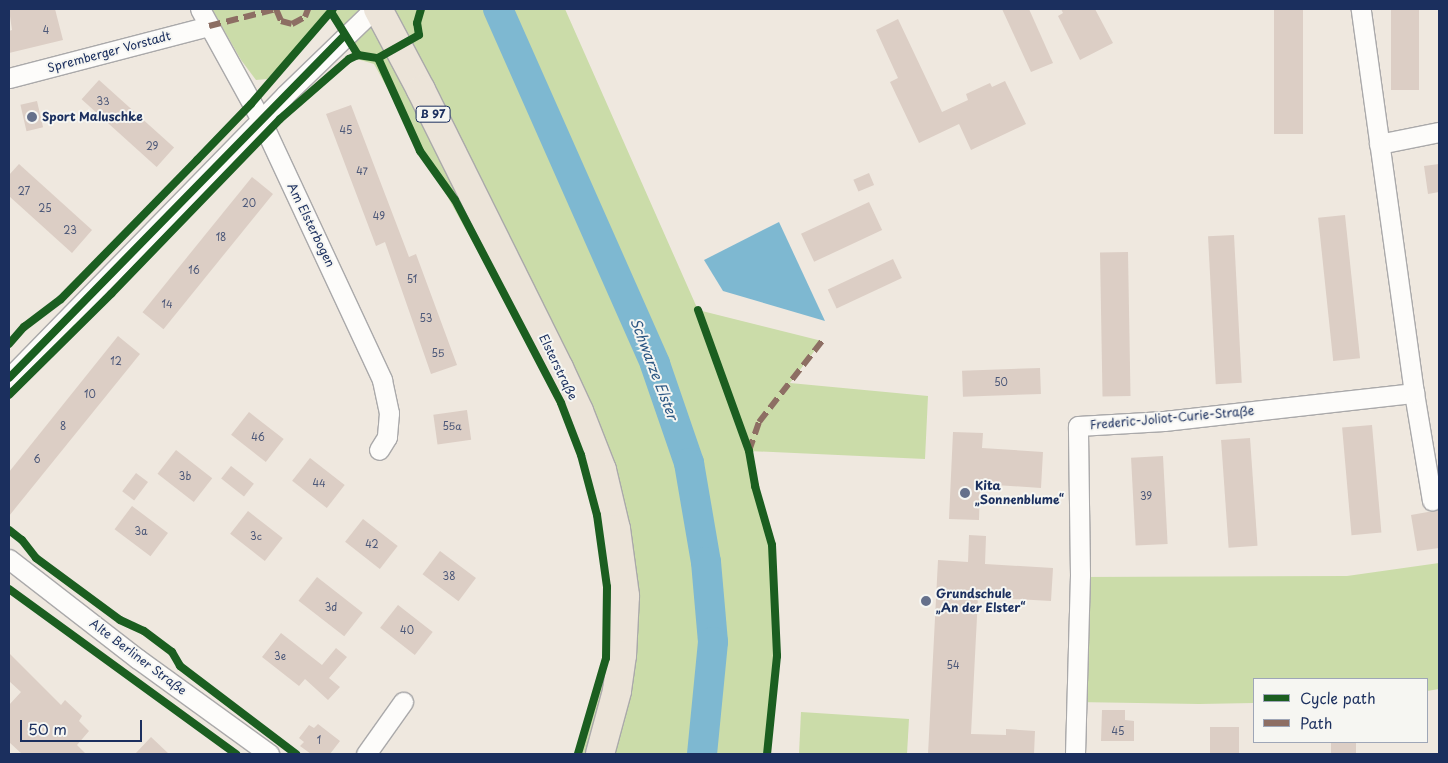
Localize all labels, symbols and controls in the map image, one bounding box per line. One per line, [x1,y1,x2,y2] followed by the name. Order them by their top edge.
[43,24,49,36] house number: 4
[46,29,172,75] street label: Spremberger Vorstadt
[96,95,110,107] house number: 33
[416,106,450,122] road number: B 97
[42,110,144,124] place label: Sport Maluschke
[26,111,38,123] marker: Sport Maluschke
[340,124,352,136] house number: 45
[146,140,158,152] house number: 29
[356,165,368,177] house number: 47
[284,181,338,269] street label: Am Elsterbogen
[18,185,30,197] house number: 27
[242,197,256,209] house number: 20
[38,202,52,214] house number: 25
[373,210,385,222] house number: 49
[63,224,77,236] house number: 23
[216,231,226,243] house number: 18
[188,264,200,276] house number: 16
[407,273,417,285] house number: 51
[161,298,173,310] house number: 14
[420,312,432,324] house number: 53
[627,316,681,422] water label: Schwarze Elster
[536,332,580,402] street label: Elsterstraße
[432,347,444,359] house number: 55
[110,355,122,367] house number: 12
[994,376,1008,388] house number: 50
[84,388,96,400] house number: 10
[1089,404,1255,432] street label: Frederic-Joliot-Curie-Straße
[60,420,66,432] house number: 8
[442,420,462,432] house number: 55a
[251,431,265,443] house number: 46
[33,453,41,465] house number: 6
[179,470,191,482] house number: 3b
[312,477,326,489] house number: 44
[975,479,1064,507] place label: Kita „Sonnenblume“
[959,487,971,499] marker: Kita „Sonnenblume“
[1140,490,1152,502] house number: 39
[135,525,147,537] house number: 3a
[250,530,262,542] house number: 3c
[365,538,379,550] house number: 42
[443,570,455,582] house number: 38
[936,587,1026,615] place label: Grundschule „An der Elster“
[920,595,932,607] marker: Grundschule „An der Elster“
[325,601,337,613] house number: 3d
[86,616,190,698] street label: Alte Berliner Straße
[400,624,414,636] house number: 40
[274,650,286,662] house number: 3e
[946,659,960,671] house number: 54
[1253,678,1428,743] legend
[1300,686,1376,709] text: Cycle path
[22,710,145,742] scale bar
[1300,711,1332,734] text: Path
[28,717,67,740] text: 50 m
[1112,725,1124,737] house number: 45
[317,734,321,746] house number: 1

